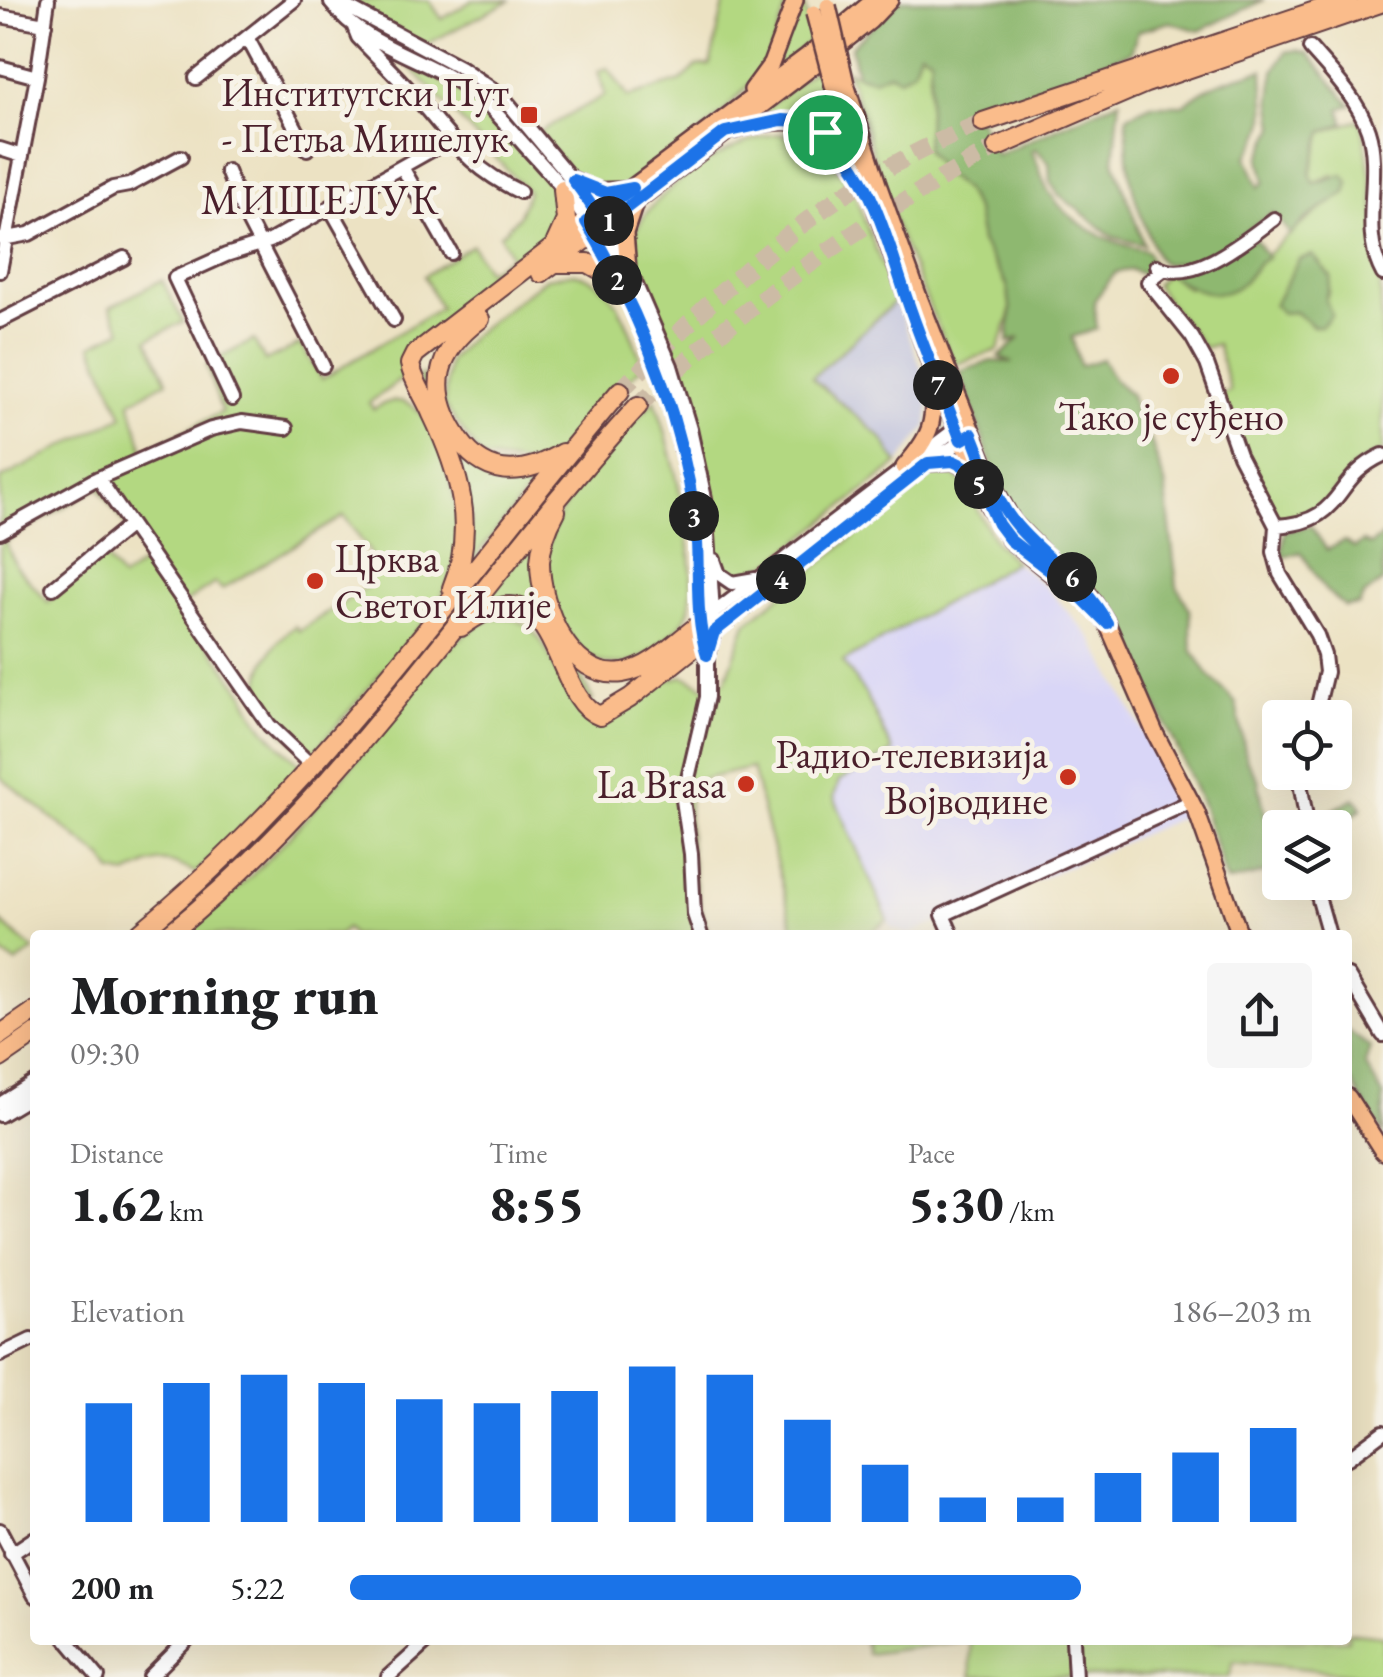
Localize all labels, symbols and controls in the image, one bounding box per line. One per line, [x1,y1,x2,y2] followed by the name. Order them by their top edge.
[221,66,509,164] place label: Институтски Пут - Петља Мишелук
[783,90,868,175] pin
[518,104,540,126] marker: Институтски Пут - Петља Мишелук
[798,105,853,160] icon: arrive
[201,172,441,227] district label: МИШЕЛУК
[584,196,634,246] pin: 1
[602,203,616,239] text: 1
[592,255,642,305] pin: 2
[610,262,624,298] text: 2
[913,360,963,410] pin: 7
[1160,365,1182,387] marker: Тако је суђено
[931,367,945,403] text: 7
[1058,390,1284,442] place label: Тако је суђено
[954,459,1004,509] pin: 5
[972,466,986,502] text: 5
[669,491,719,541] pin: 3
[687,498,701,534] text: 3
[335,532,551,630] place label: Црква Светог Илије
[1047,552,1097,602] pin: 6
[756,554,806,604] pin: 4
[1065,559,1079,595] text: 6
[774,561,788,597] text: 4
[304,570,326,592] marker: Црква Светог Илије
[1262,700,1352,900] map controls
[1262,700,1352,790] button: locate
[776,728,1048,826] place label: Радио-телевизија Војводине
[597,758,726,810] place label: La Brasa
[1057,766,1079,788] marker: Радио-телевизија Војводине
[735,773,757,795] marker: La Brasa
[1262,810,1352,900] button: layers
[70,959,379,1030] text: Morning run
[1207,963,1312,1068] button: share
[70,1032,139,1074] text: 09:30
[70,1135,164,1171] text: Distance
[489,1135,547,1171] text: Time
[908,1135,955,1171] text: Pace
[70,1171,164,1236] text: 1.62
[489,1171,584,1236] text: 8:55
[908,1171,1003,1236] text: 5:30
[164,1193,204,1229] text: km
[1003,1193,1055,1229] text: /km
[70,1290,185,1332] text: Elevation
[1171,1290,1312,1332] text: 186–203 m
[70,1567,154,1609] text: 200 m
[230,1567,284,1609] text: 5:22

